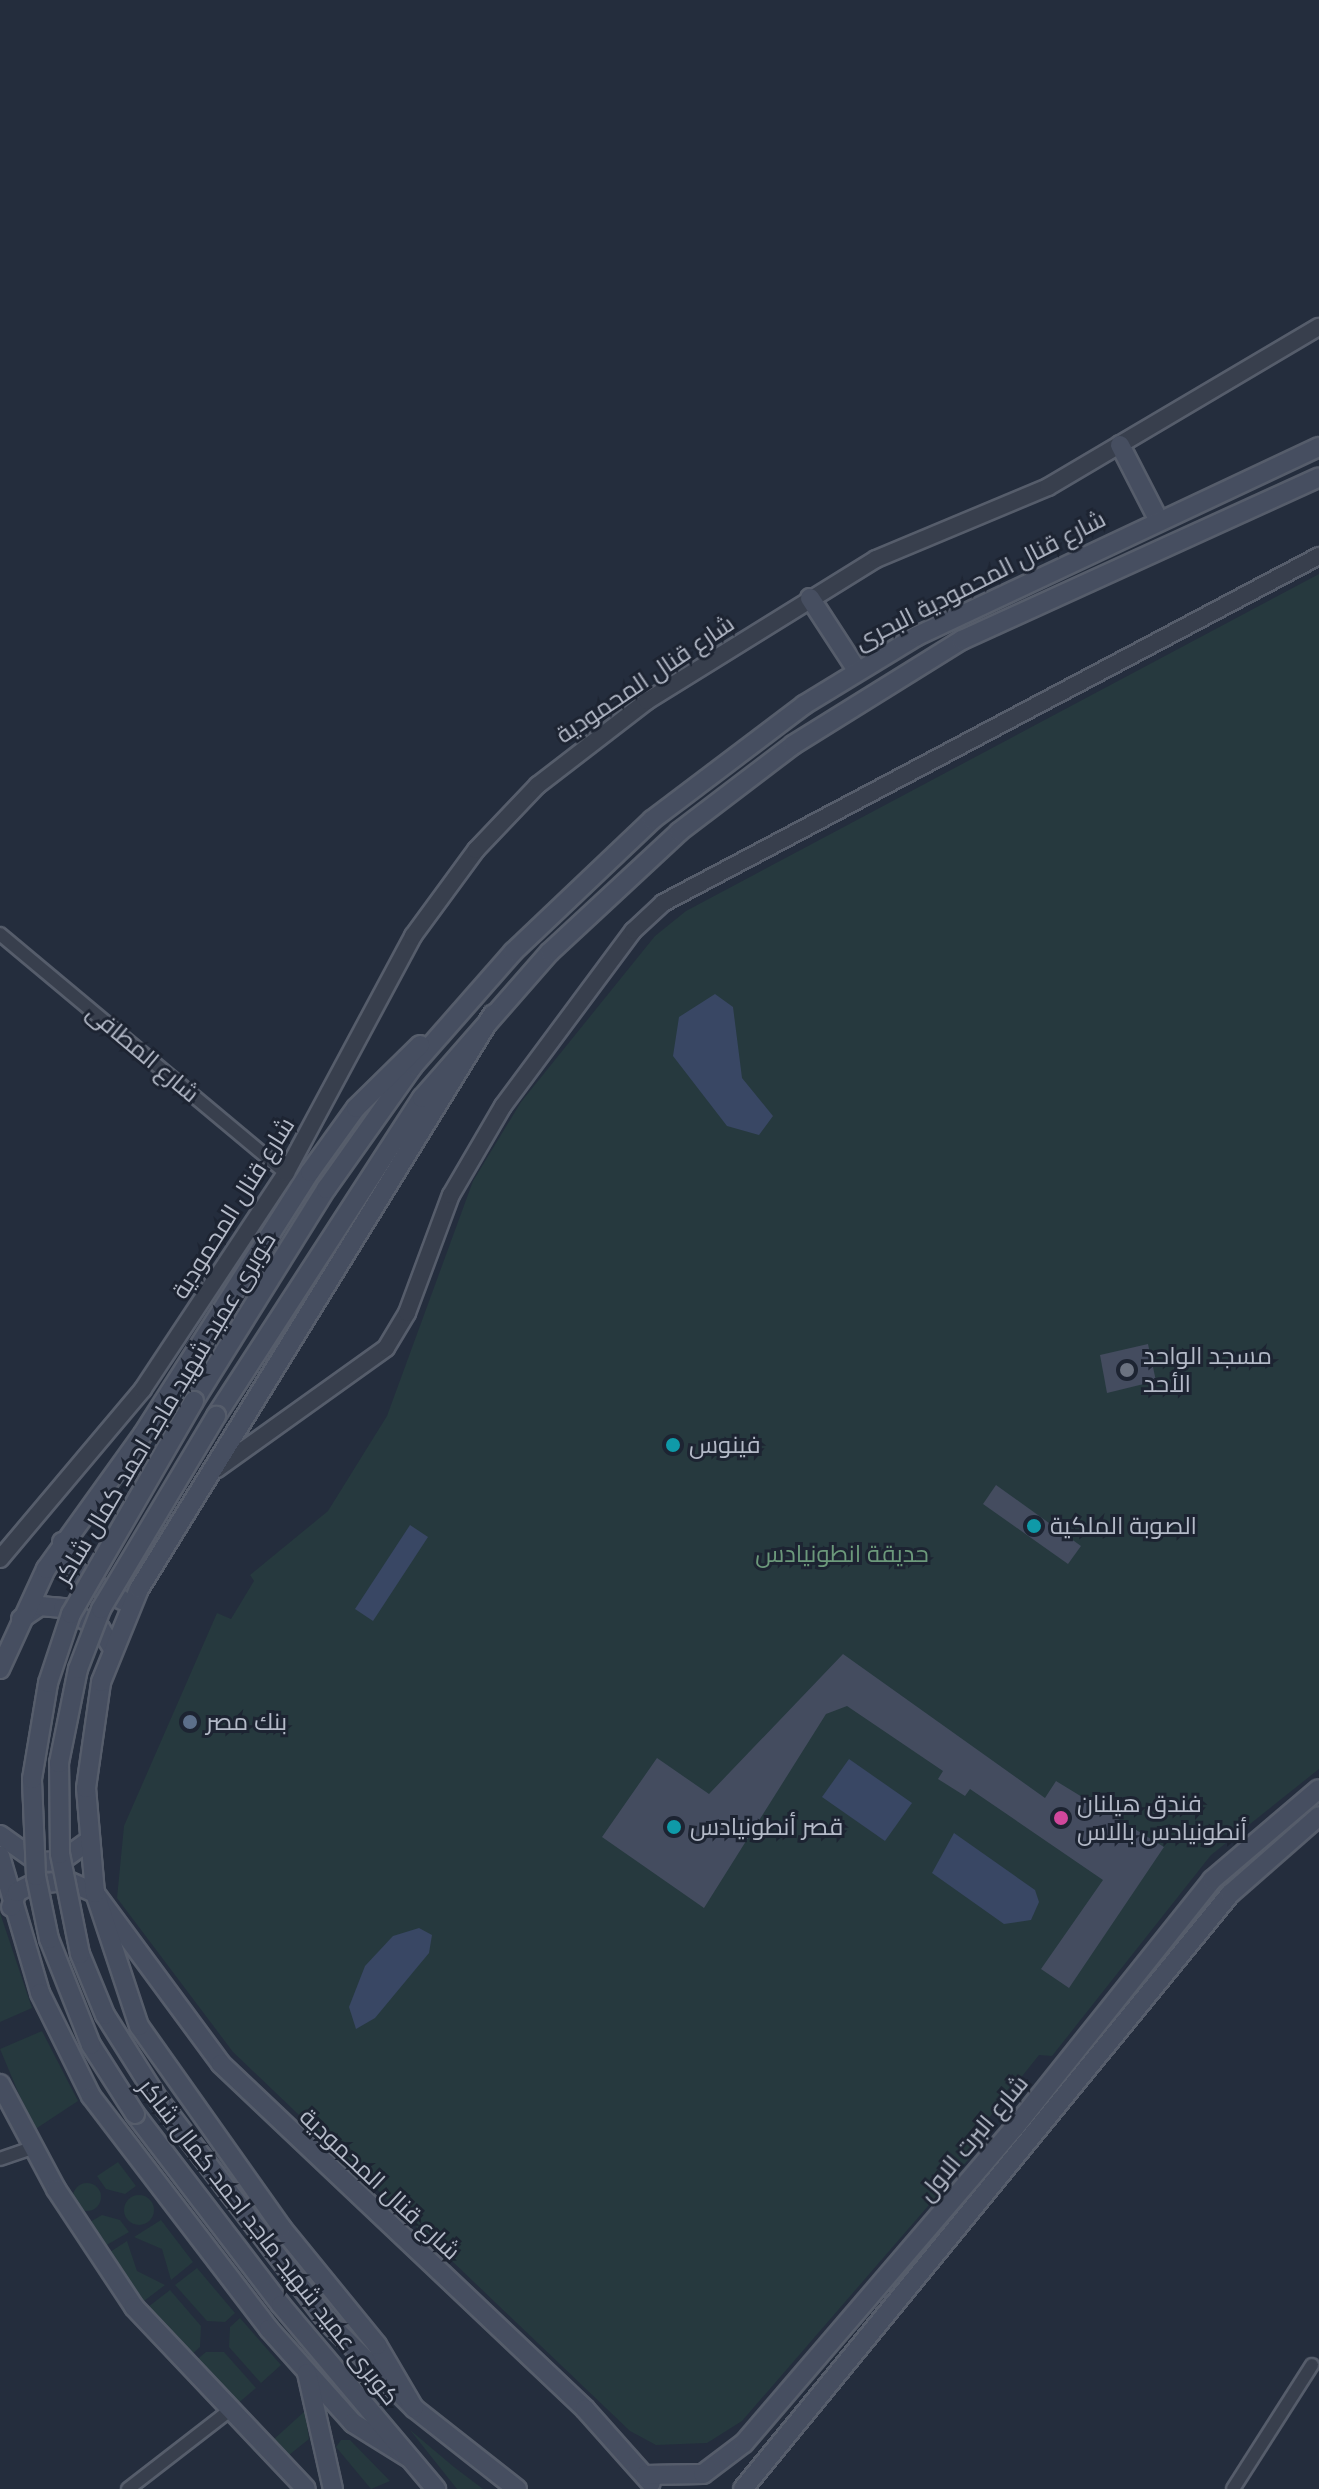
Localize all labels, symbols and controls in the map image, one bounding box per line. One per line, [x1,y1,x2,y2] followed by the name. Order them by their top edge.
[850,504,1110,656] street label: شارع قنال المحمودية البحرى
[550,609,740,749] street label: شارع قنال المحمودية
[81,998,205,1108] street label: شارع المطافى
[165,1112,301,1304] street label: شارع قنال المحمودية
[48,1226,282,1590] street label: كوبرى عميد شهيد ماجد احمد كمال شاكر
[1143,1342,1272,1398] place label: مسجد الواحد الأحد
[1118,1361,1136,1379] marker: مسجد الواحد الأحد
[689,1431,761,1459] place label: فينوس
[664,1436,682,1454] marker: فينوس
[1050,1512,1197,1540] place label: الصوبة الملكية
[1025,1517,1043,1535] marker: الصوبة الملكية
[755,1540,929,1568] park label: حديقة انطونيادس
[206,1708,287,1736] place label: بنك مصر
[181,1713,199,1731] marker: بنك مصر
[1077,1790,1247,1846] place label: فندق هيلنان أنطونيادس بالاس
[1052,1809,1070,1827] marker: فندق هيلنان أنطونيادس بالاس
[690,1813,843,1841] place label: قصر أنطونيادس
[665,1818,683,1836] marker: قصر أنطونيادس
[912,2069,1034,2207] street label: شارع البرت الاول
[133,2073,405,2411] street label: كوبرى عميد شهيد ماجد احمد كمال شاكر
[294,2102,466,2266] street label: شارع قنال المحمودية

